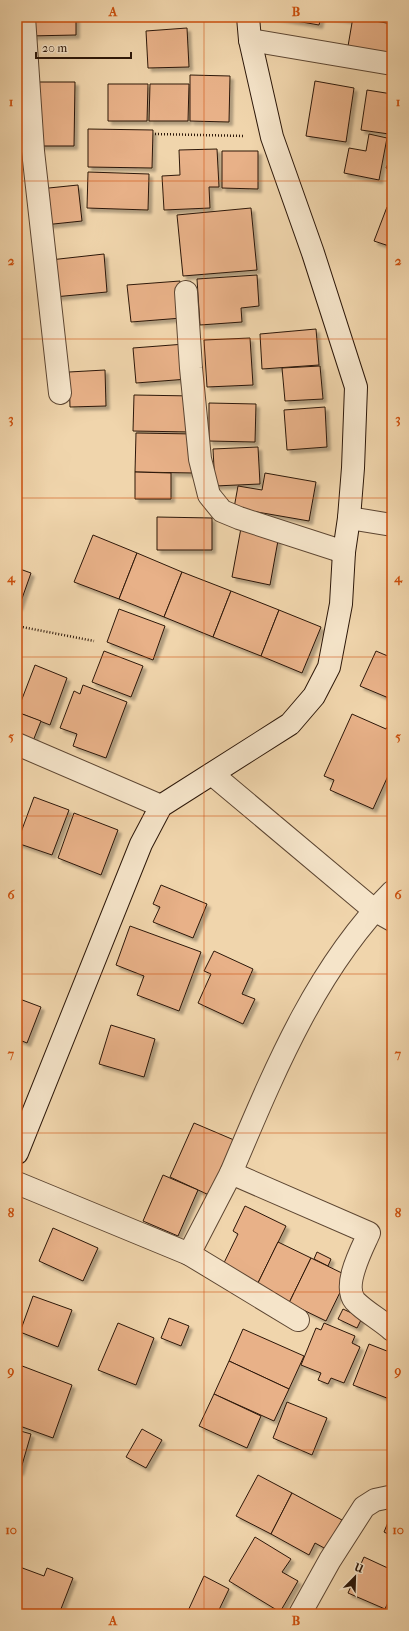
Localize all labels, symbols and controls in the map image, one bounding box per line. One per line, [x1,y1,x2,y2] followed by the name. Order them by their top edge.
[108,4,118,19] text: A
[292,4,301,19] text: B
[36,34,131,60] scale bar
[42,41,67,55] text: 20 m
[9,94,14,109] text: 1
[396,94,401,109] text: 1
[8,253,15,268] text: 2
[395,253,402,268] text: 2
[8,411,14,427] text: 3
[395,411,401,427] text: 3
[6,570,16,586] text: 4
[393,570,403,586] text: 4
[8,729,14,744] text: 5
[395,729,401,744] text: 5
[7,887,15,902] text: 6
[394,887,402,902] text: 6
[7,1046,15,1061] text: 7
[394,1046,402,1061] text: 7
[8,1205,15,1220] text: 8
[395,1205,402,1220] text: 8
[7,1363,15,1379] text: 9
[394,1363,402,1379] text: 9
[5,1522,17,1537] text: 10
[392,1522,404,1537] text: 10
[335,1557,375,1597] north arrow
[351,1560,366,1576] text: U
[108,1613,118,1628] text: A
[292,1613,301,1628] text: B

